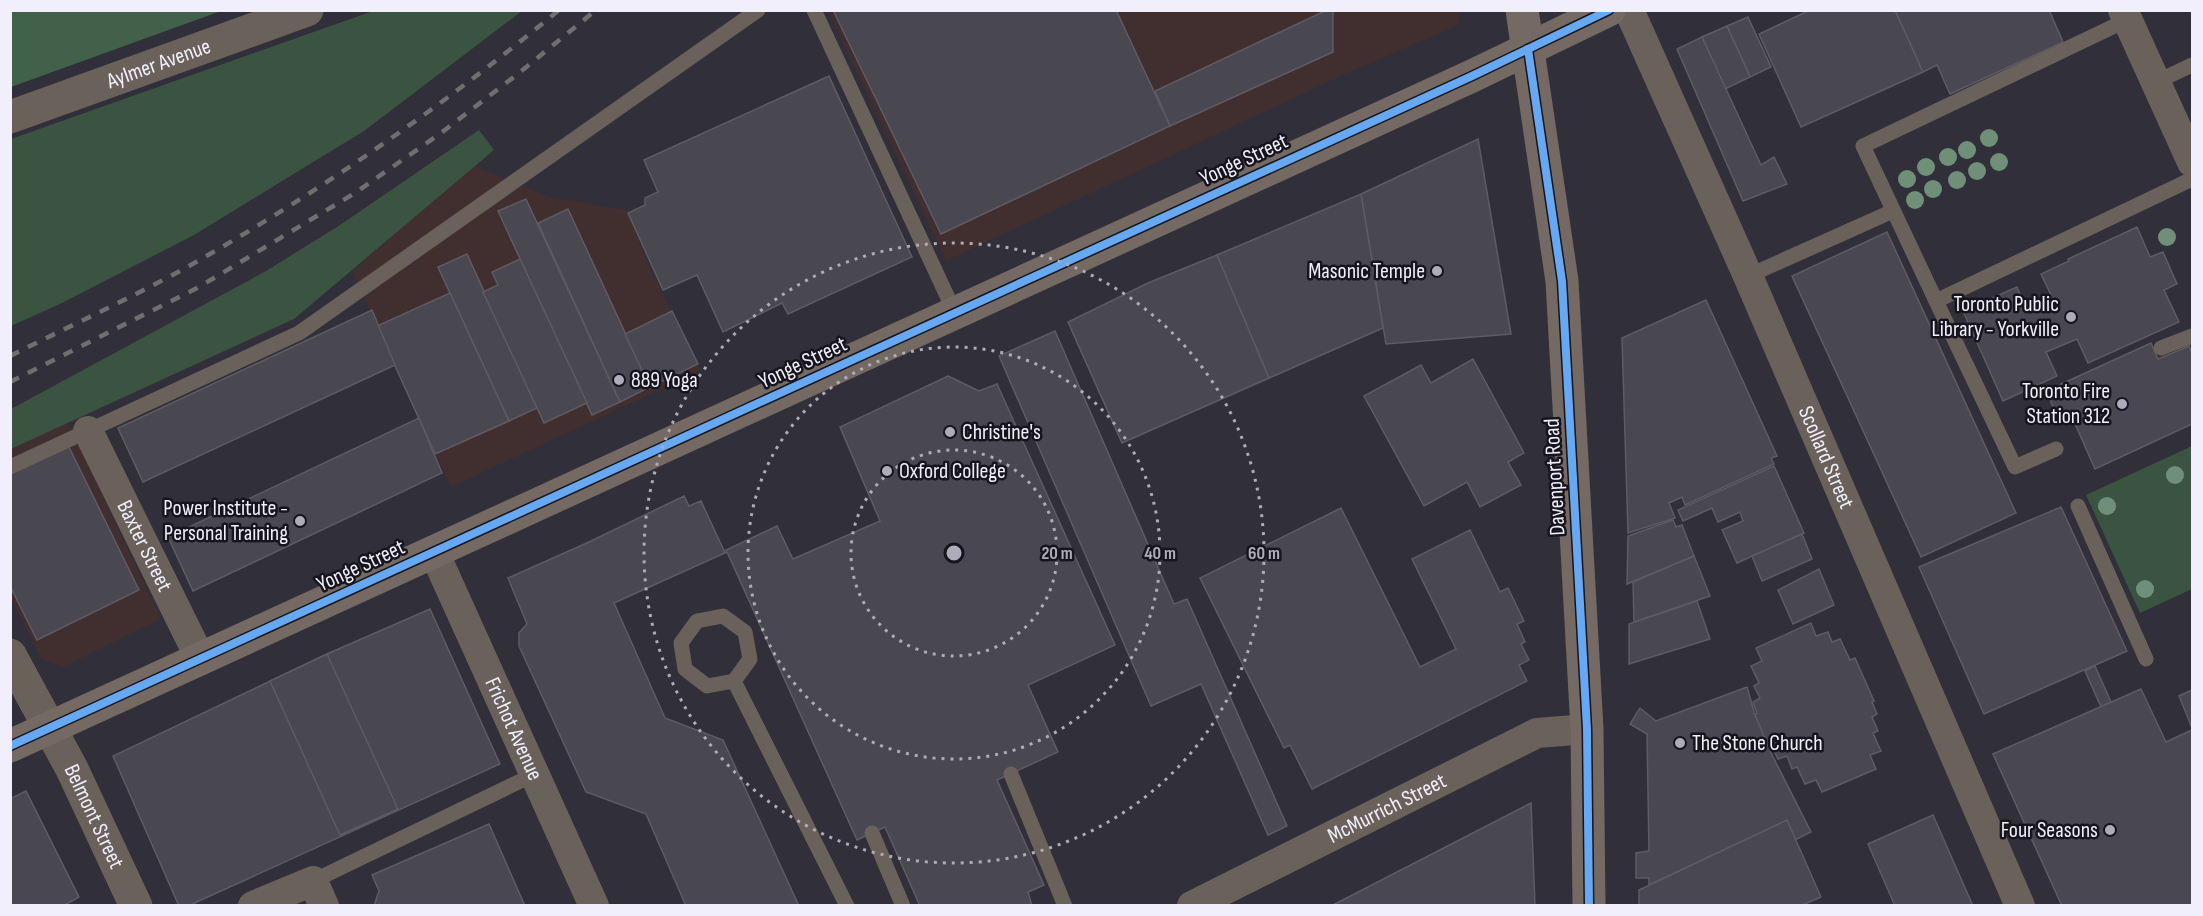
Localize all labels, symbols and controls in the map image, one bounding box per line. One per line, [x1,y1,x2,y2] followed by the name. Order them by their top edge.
[102,32,214,95] street label: Aylmer Avenue
[1196,128,1293,192] street label: Yonge Street
[1308,258,1425,285] place label: Masonic Temple
[1430,264,1444,278] marker: Masonic Temple
[1932,291,2059,343] place label: Toronto Public Library - Yorkville
[2064,310,2078,324] marker: Toronto Public Library - Yorkville
[755,331,852,395] street label: Yonge Street
[631,367,698,394] place label: 889 Yoga
[612,373,626,387] marker: 889 Yoga
[2022,378,2110,430] place label: Toronto Fire Station 312
[2115,397,2129,411] marker: Toronto Fire Station 312
[1792,402,1860,513] street label: Scollard Street
[1538,418,1572,536] street label: Davenport Road
[962,419,1041,446] place label: Christine's
[943,425,957,439] marker: Christine's
[899,458,1006,485] place label: Oxford College
[880,464,894,478] marker: Oxford College
[163,495,288,547] place label: Power Institute - Personal Training
[111,496,179,596] street label: Baxter Street
[293,514,307,528] marker: Power Institute - Personal Training
[313,534,410,598] street label: Yonge Street
[944,543,964,563] centre of rings
[1041,543,1073,564] text: 20 m
[1144,543,1176,564] text: 40 m
[1248,543,1280,564] text: 60 m
[479,673,549,785] street label: Frichot Avenue
[1692,730,1823,757] place label: The Stone Church
[1673,736,1687,750] marker: The Stone Church
[58,760,130,873] street label: Belmont Street
[1323,767,1451,849] street label: McMurrich Street
[2001,817,2098,844] place label: Four Seasons
[2103,823,2117,837] marker: Four Seasons

